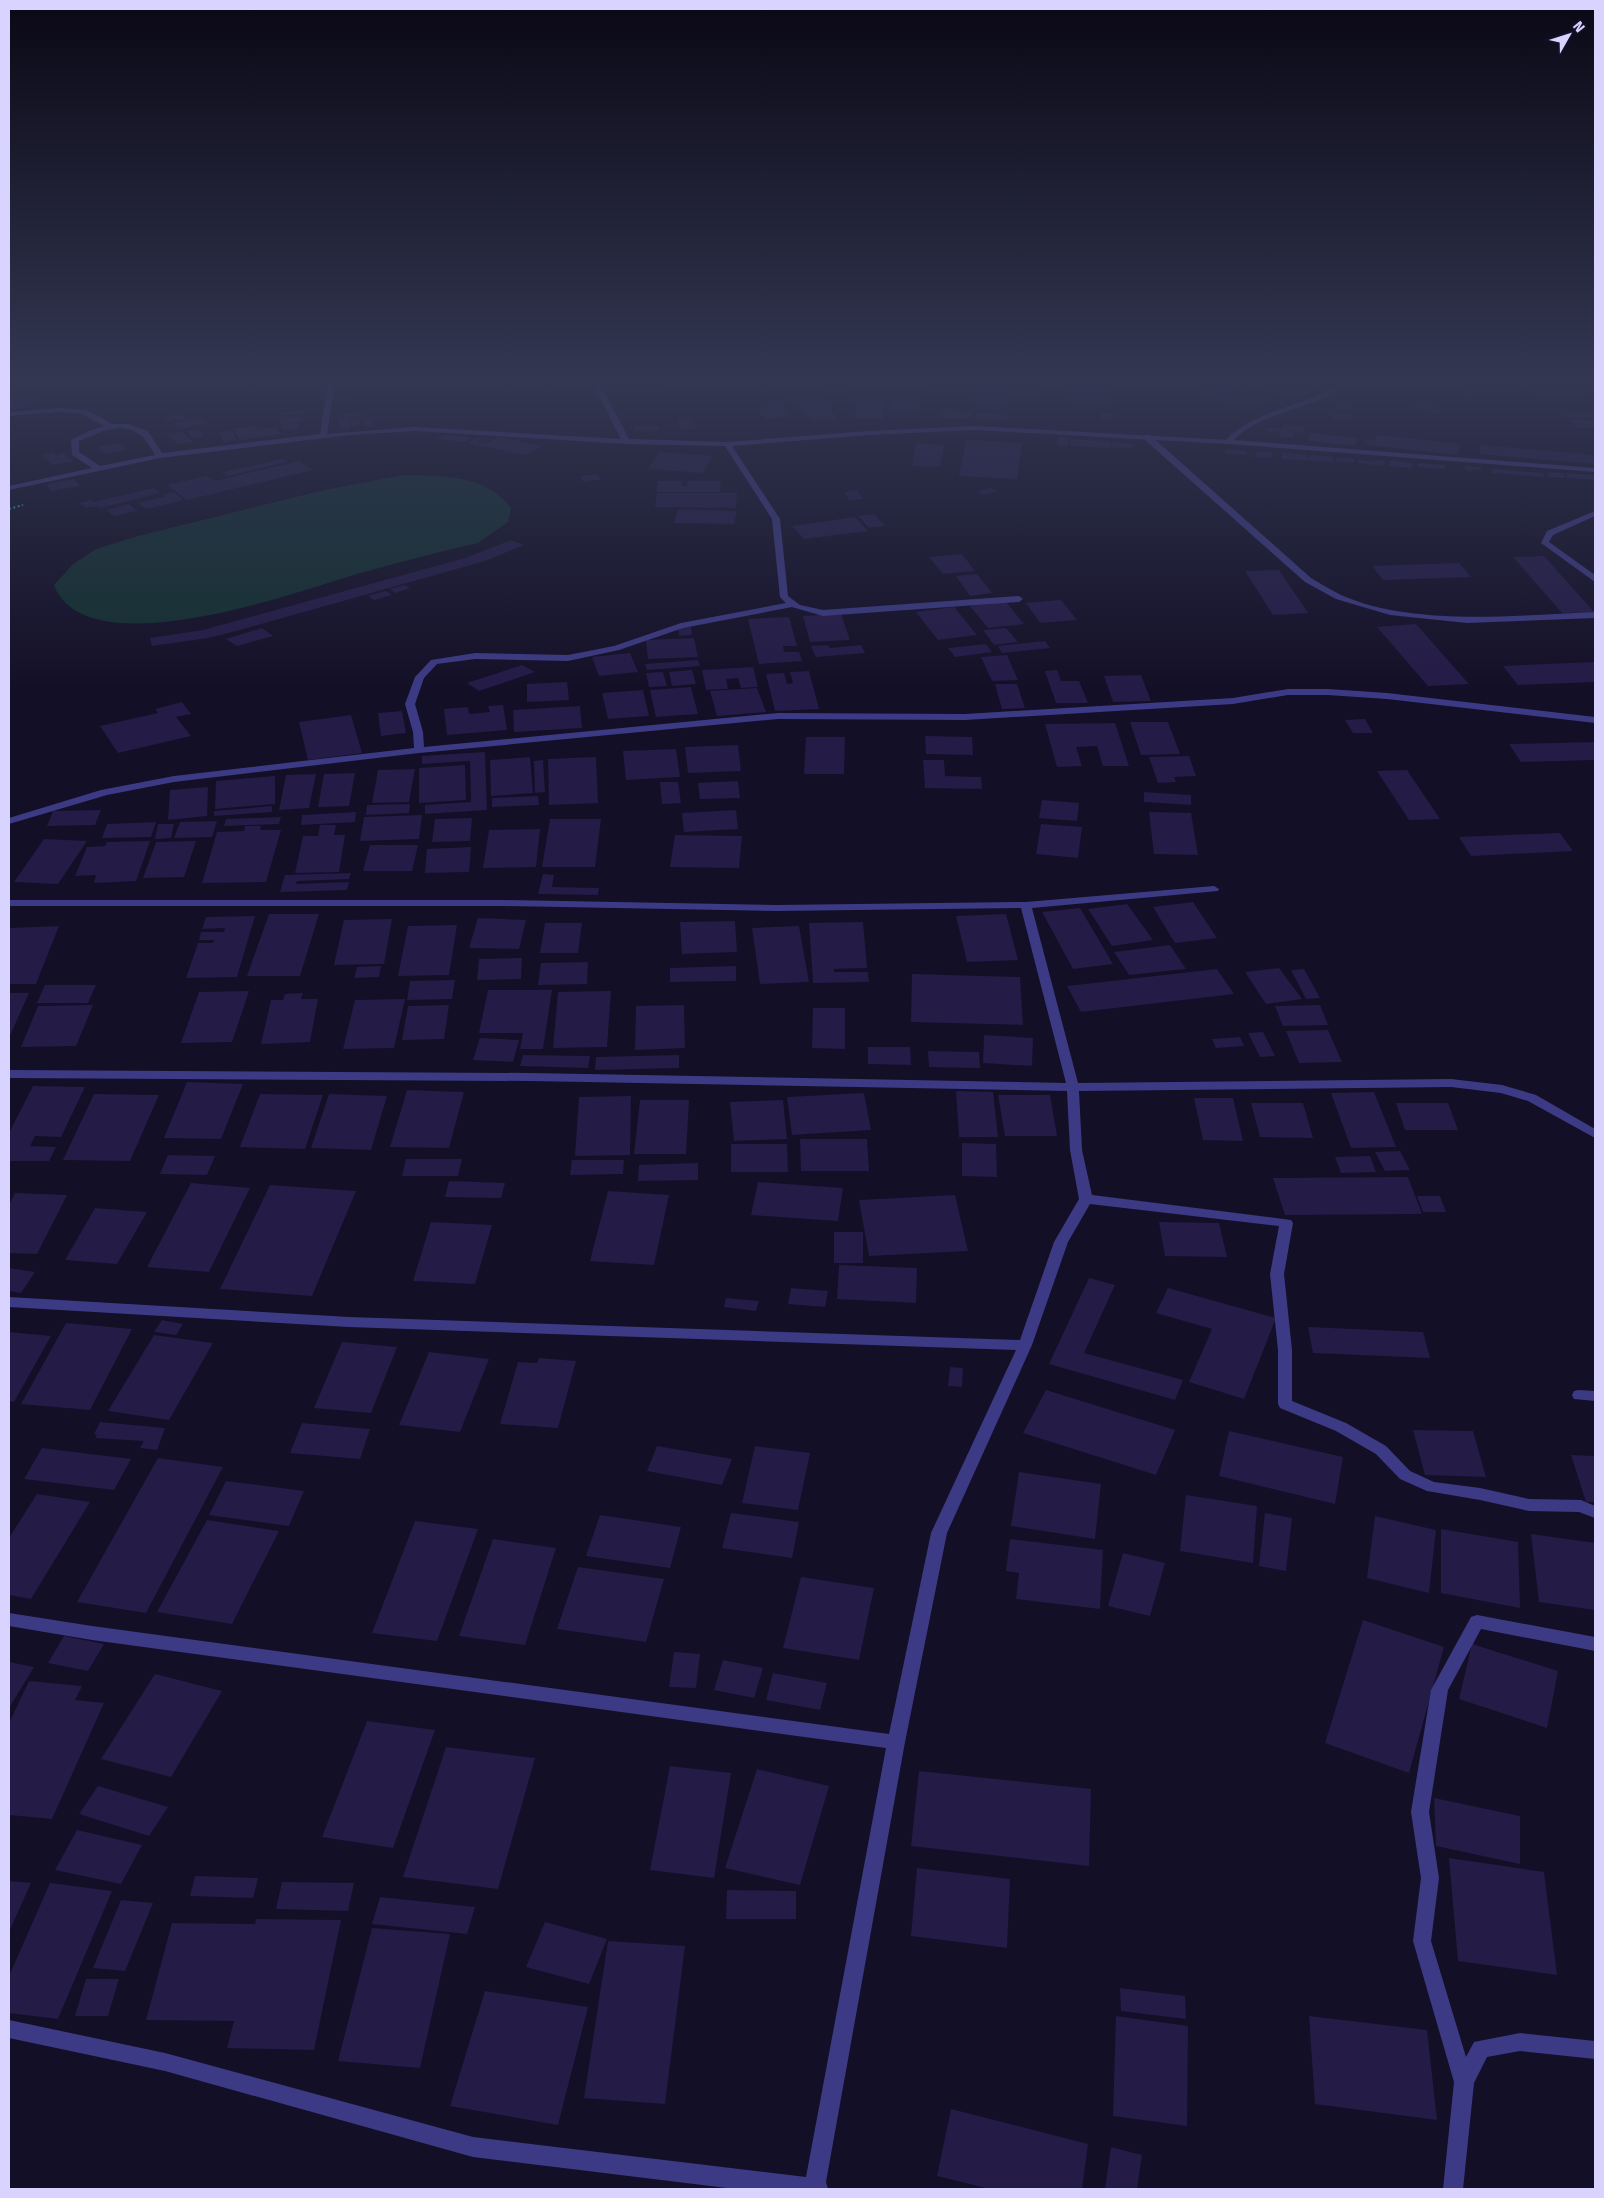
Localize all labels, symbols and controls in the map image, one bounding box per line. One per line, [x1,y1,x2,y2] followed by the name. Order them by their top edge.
[1544,10,1594,60] north arrow
[1569,18,1588,36] text: N

